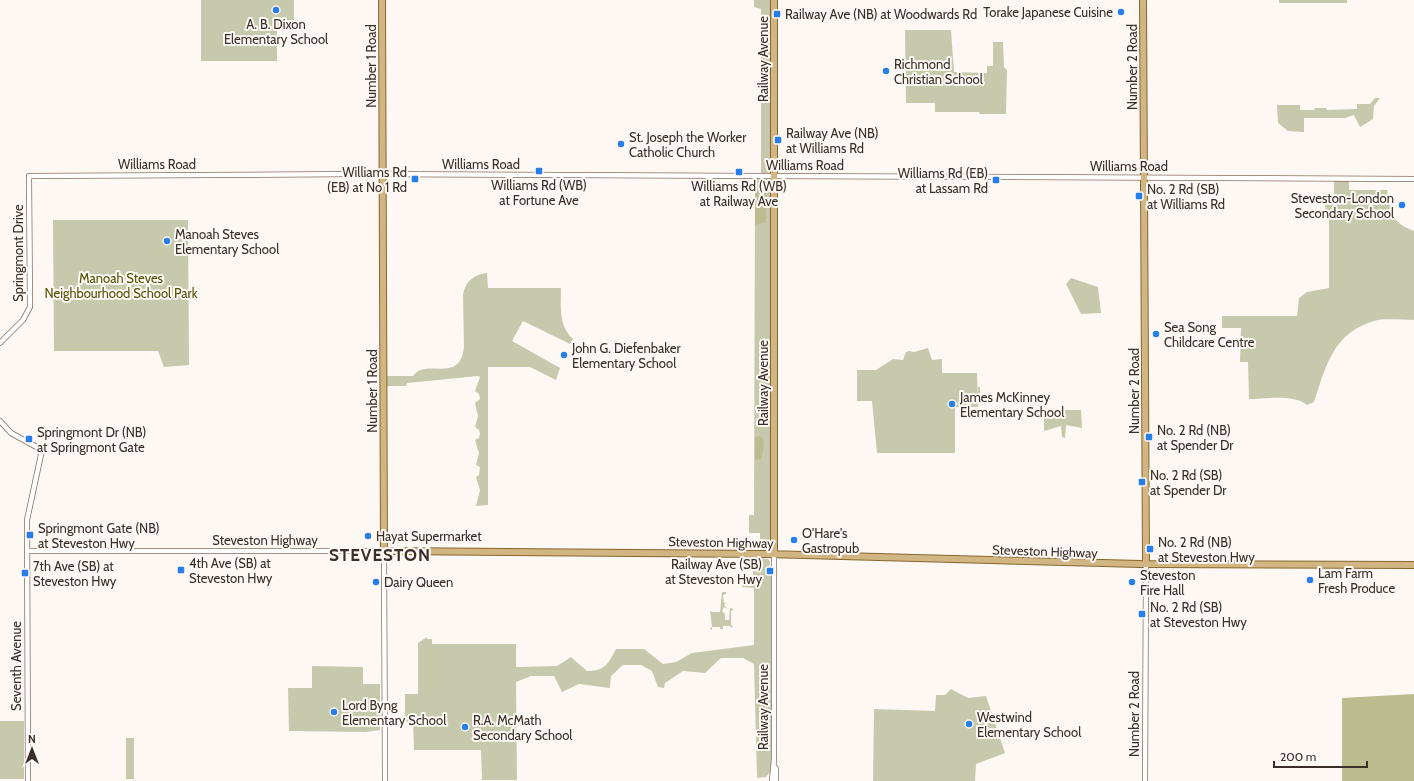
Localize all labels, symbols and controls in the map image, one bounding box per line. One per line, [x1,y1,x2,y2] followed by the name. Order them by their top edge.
[983,4,1113,20] place label: Torake Japanese Cuisine
[271,5,281,15] marker: A. B. Dixon Elementary School
[785,6,977,22] place label: Railway Ave (NB) at Woodwards Rd
[1116,7,1126,17] marker: Torake Japanese Cuisine
[772,9,782,19] marker: Railway Ave (NB) at Woodwards Rd
[224,16,328,47] place label: A. B. Dixon Elementary School
[755,16,771,102] street label: Railway Avenue
[363,24,379,108] street label: Number 1 Road
[1124,24,1140,110] street label: Number 2 Road
[894,56,983,87] place label: Richmond Christian School
[881,66,891,76] marker: Richmond Christian School
[786,125,879,156] place label: Railway Ave (NB) at Williams Rd
[629,129,747,160] place label: St. Joseph the Worker Catholic Church
[773,135,783,145] marker: Railway Ave (NB) at Williams Rd
[616,139,626,149] marker: St. Joseph the Worker Catholic Church
[118,156,196,172] street label: Williams Road
[442,156,520,172] street label: Williams Road
[766,157,844,173] street label: Williams Road
[1090,158,1168,174] street label: Williams Road
[327,164,407,195] place label: Williams Rd (EB) at No 1 Rd
[898,165,988,196] place label: Williams Rd (EB) at Lassam Rd
[534,166,544,176] marker: Williams Rd (WB) at Fortune Ave
[734,167,744,177] marker: Williams Rd (WB) at Railway Ave
[410,174,420,184] marker: Williams Rd (EB) at No 1 Rd
[991,175,1001,185] marker: Williams Rd (EB) at Lassam Rd
[491,177,587,208] place label: Williams Rd (WB) at Fortune Ave
[691,178,787,209] place label: Williams Rd (WB) at Railway Ave
[1147,181,1225,212] place label: No. 2 Rd (SB) at Williams Rd
[1291,190,1394,221] place label: Steveston-London Secondary School
[1134,191,1144,201] marker: No. 2 Rd (SB) at Williams Rd
[1397,200,1407,210] marker: Steveston-London Secondary School
[10,204,26,302] street label: Springmont Drive
[175,226,279,257] place label: Manoah Steves Elementary School
[162,236,172,246] marker: Manoah Steves Elementary School
[45,270,198,301] park label: Manoah Steves Neighbourhood School Park
[1164,319,1255,350] place label: Sea Song Childcare Centre
[1151,329,1161,339] marker: Sea Song Childcare Centre
[571,340,681,371] place label: John G. Diefenbaker Elementary School
[755,340,771,426] street label: Railway Avenue
[1126,348,1142,434] street label: Number 2 Road
[364,349,380,433] street label: Number 1 Road
[559,350,569,360] marker: John G. Diefenbaker Elementary School
[959,389,1064,420] place label: James McKinney Elementary School
[947,399,957,409] marker: James McKinney Elementary School
[1157,422,1234,453] place label: No. 2 Rd (NB) at Spender Dr
[37,424,146,455] place label: Springmont Dr (NB) at Springmont Gate
[1144,432,1154,442] marker: No. 2 Rd (NB) at Spender Dr
[24,434,34,444] marker: Springmont Dr (NB) at Springmont Gate
[1150,467,1227,498] place label: No. 2 Rd (SB) at Spender Dr
[1137,477,1147,487] marker: No. 2 Rd (SB) at Spender Dr
[38,520,160,551] place label: Springmont Gate (NB) at Steveston Hwy
[802,525,859,556] place label: O'Hare's Gastropub
[376,528,482,544] place label: Hayat Supermarket
[25,530,35,540] marker: Springmont Gate (NB) at Steveston Hwy
[363,531,373,541] marker: Hayat Supermarket
[212,532,318,548] street label: Steveston Highway
[668,533,774,551] street label: Steveston Highway
[1158,534,1255,565] place label: No. 2 Rd (NB) at Steveston Hwy
[789,535,799,545] marker: O'Hare's Gastropub
[992,541,1098,561] street label: Steveston Highway
[1145,544,1155,554] marker: No. 2 Rd (NB) at Steveston Hwy
[329,545,431,565] district label: STEVESTON
[189,555,273,586] place label: 4th Ave (SB) at Steveston Hwy
[665,556,762,587] place label: Railway Ave (SB) at Steveston Hwy
[33,558,117,589] place label: 7th Ave (SB) at Steveston Hwy
[176,565,186,575] marker: 4th Ave (SB) at Steveston Hwy
[1318,565,1395,596] place label: Lam Farm Fresh Produce
[765,566,775,576] marker: Railway Ave (SB) at Steveston Hwy
[1140,567,1195,598] place label: Steveston Fire Hall
[20,568,30,578] marker: 7th Ave (SB) at Steveston Hwy
[384,574,453,590] place label: Dairy Queen
[1305,575,1315,585] marker: Lam Farm Fresh Produce
[371,577,381,587] marker: Dairy Queen
[1127,577,1137,587] marker: Steveston Fire Hall
[1150,599,1247,630] place label: No. 2 Rd (SB) at Steveston Hwy
[1137,609,1147,619] marker: No. 2 Rd (SB) at Steveston Hwy
[8,621,24,711] street label: Seventh Avenue
[755,664,771,750] street label: Railway Avenue
[1126,671,1142,757] street label: Number 2 Road
[342,697,446,728] place label: Lord Byng Elementary School
[329,707,339,717] marker: Lord Byng Elementary School
[977,709,1081,740] place label: Westwind Elementary School
[473,712,572,743] place label: R.A. McMath Secondary School
[964,719,974,729] marker: Westwind Elementary School
[460,722,470,732] marker: R.A. McMath Secondary School
[12,729,52,769] north arrow
[28,732,36,746] text: N
[1274,743,1367,769] scale bar
[1280,749,1316,764] text: 200 m

